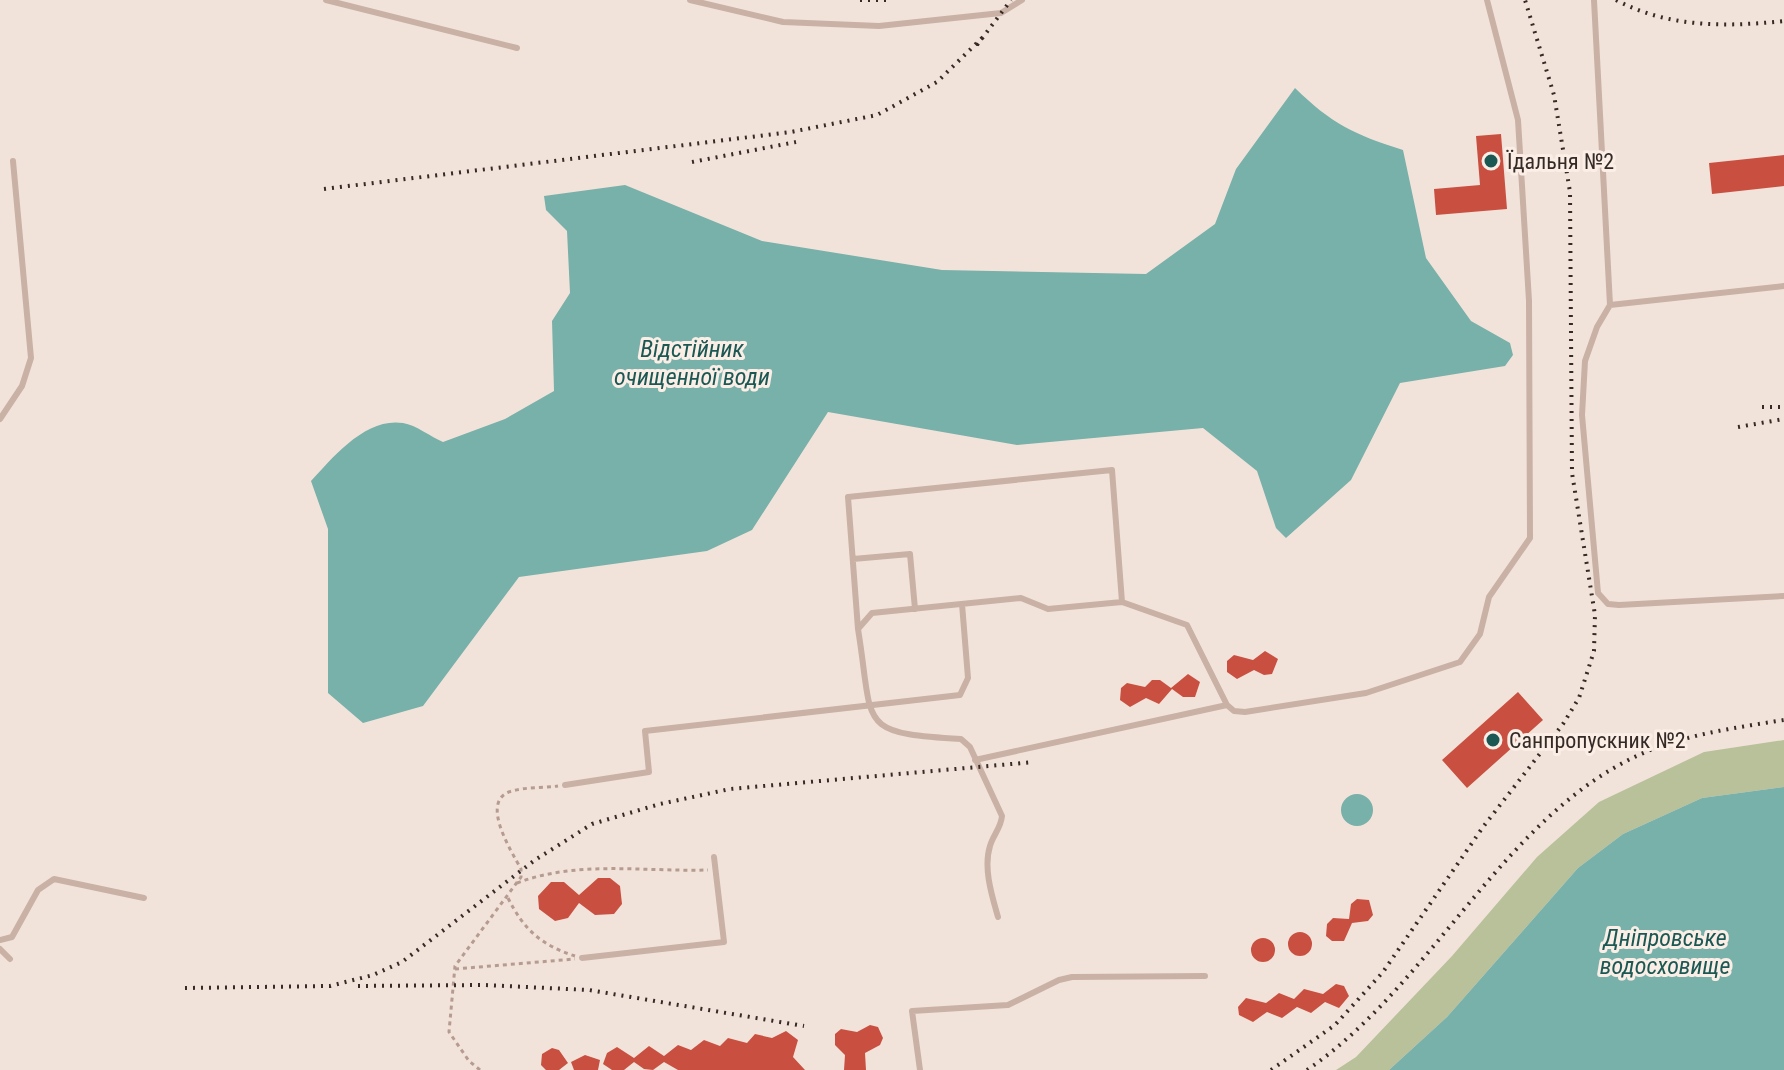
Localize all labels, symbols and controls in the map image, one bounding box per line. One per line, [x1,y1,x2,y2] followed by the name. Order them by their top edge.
[1506,149,1614,174] place label: Їдальня №2
[1482,152,1500,170] marker: Їдальня №2
[614,335,770,391] water label: Відстійник очищенної води
[1509,728,1686,753] place label: Санпропускник №2
[1484,731,1502,749] marker: Санпропускник №2
[1600,924,1730,980] water label: Дніпровське водосховище

